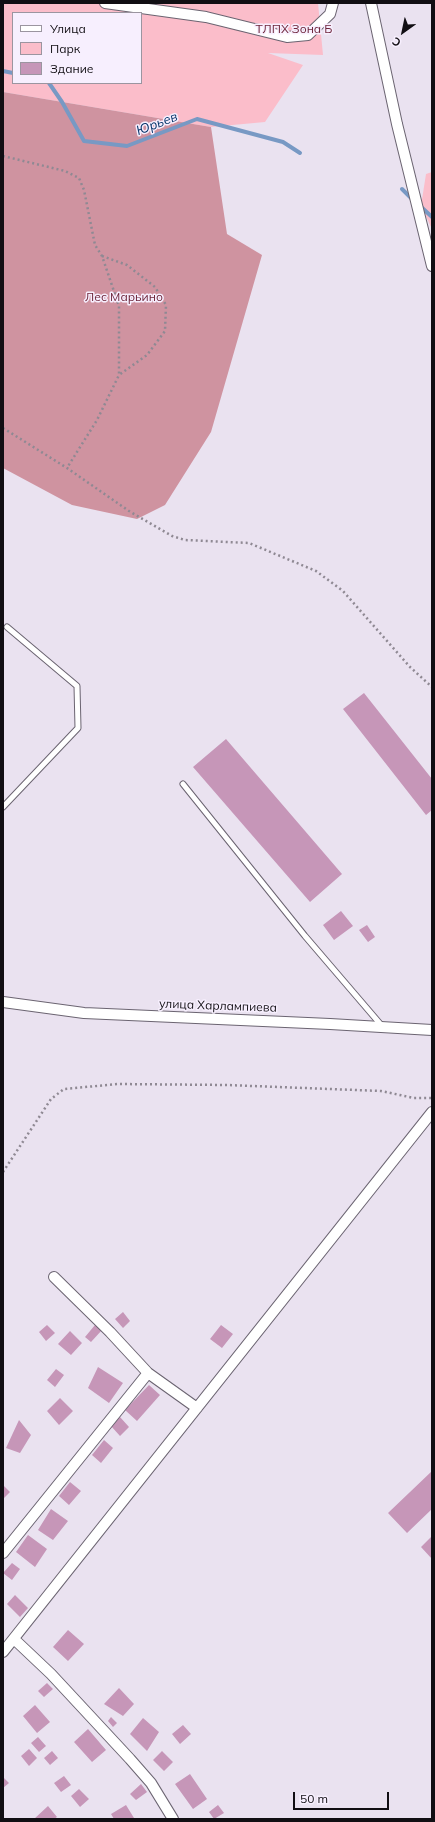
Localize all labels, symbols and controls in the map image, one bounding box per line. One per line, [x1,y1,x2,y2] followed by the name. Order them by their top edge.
[12,12,142,84] legend
[383,12,423,52] north arrow
[50,21,86,36] text: Улица
[256,22,332,36] park label: ТЛПХ Зона Б
[389,34,403,50] text: С
[50,41,80,56] text: Парк
[50,61,93,76] text: Здание
[134,109,180,139] water label: Юрьев
[85,290,163,304] park label: Лес Марьино
[159,997,277,1015] street label: улица Харлампиева
[295,1784,391,1810] scale bar
[300,1791,328,1806] text: 50 m

